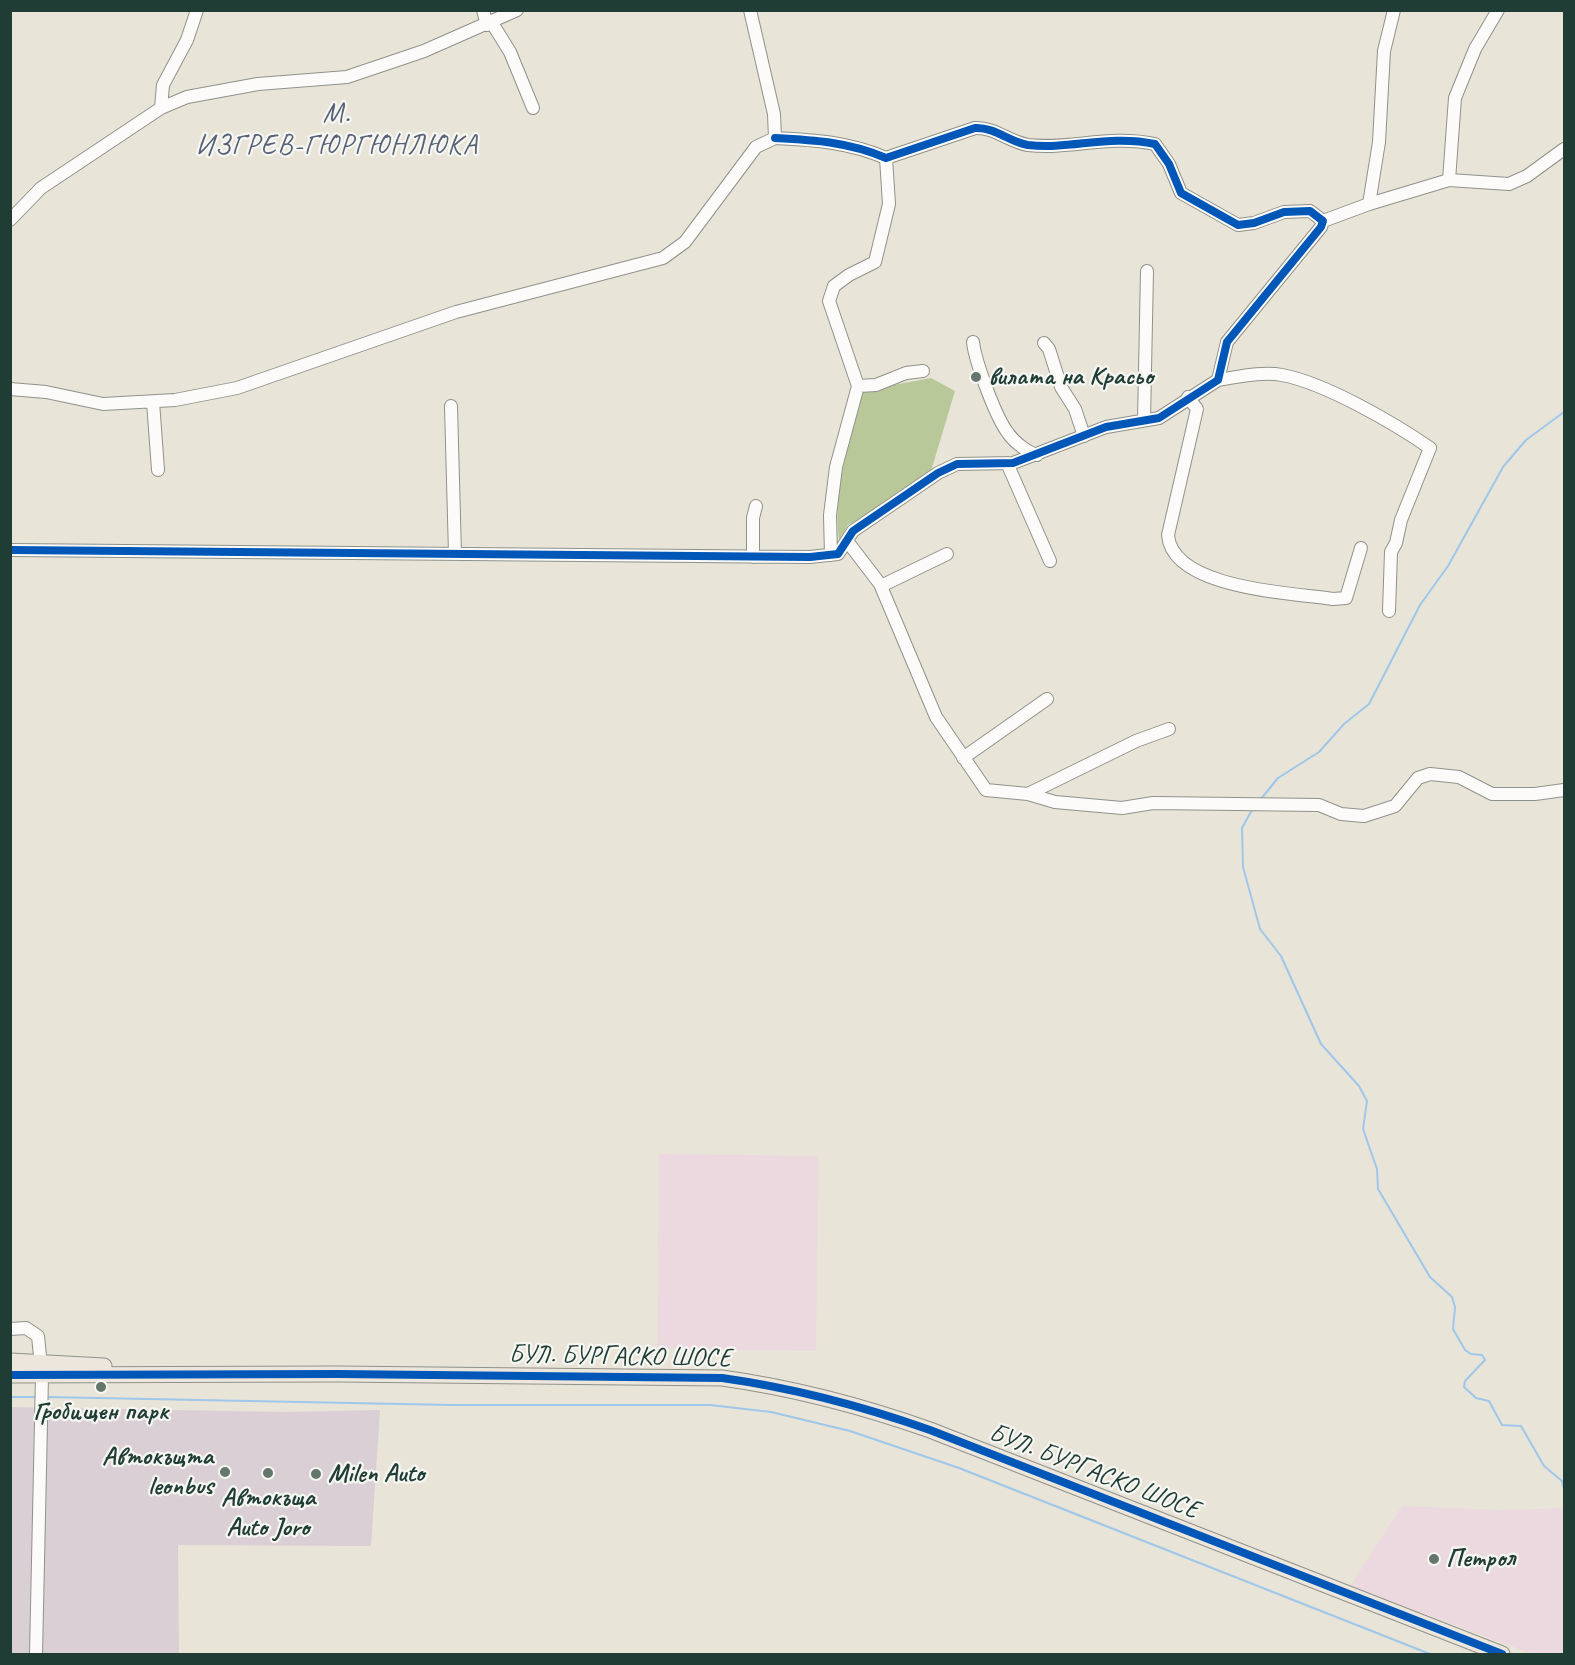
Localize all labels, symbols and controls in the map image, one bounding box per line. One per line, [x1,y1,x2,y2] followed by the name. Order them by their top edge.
[195,98,479,164] district label: М. ИЗГРЕВ-ГЮРГЮНЛЮКА
[988,361,1153,393] place label: вилата на Красьо
[969,370,983,384] marker: вилата на Красьо
[509,1339,731,1375] street label: БУЛ. БУРГАСКО ШОСЕ
[94,1380,108,1394] marker: Гробищен парк
[33,1396,169,1428] place label: Гробищен парк
[985,1418,1203,1526] street label: БУЛ. БУРГАСКО ШОСЕ
[102,1441,213,1502] place label: Автокъщта leonbus
[328,1458,425,1490] place label: Milen Auto
[218,1465,232,1479] marker: Автокъщта leonbus
[261,1466,275,1480] marker: Автокъща Auto Joro
[309,1467,323,1481] marker: Milen Auto
[221,1482,315,1544] place label: Автокъща Auto Joro
[1446,1543,1515,1575] place label: Петрол
[1427,1552,1441,1566] marker: Петрол

